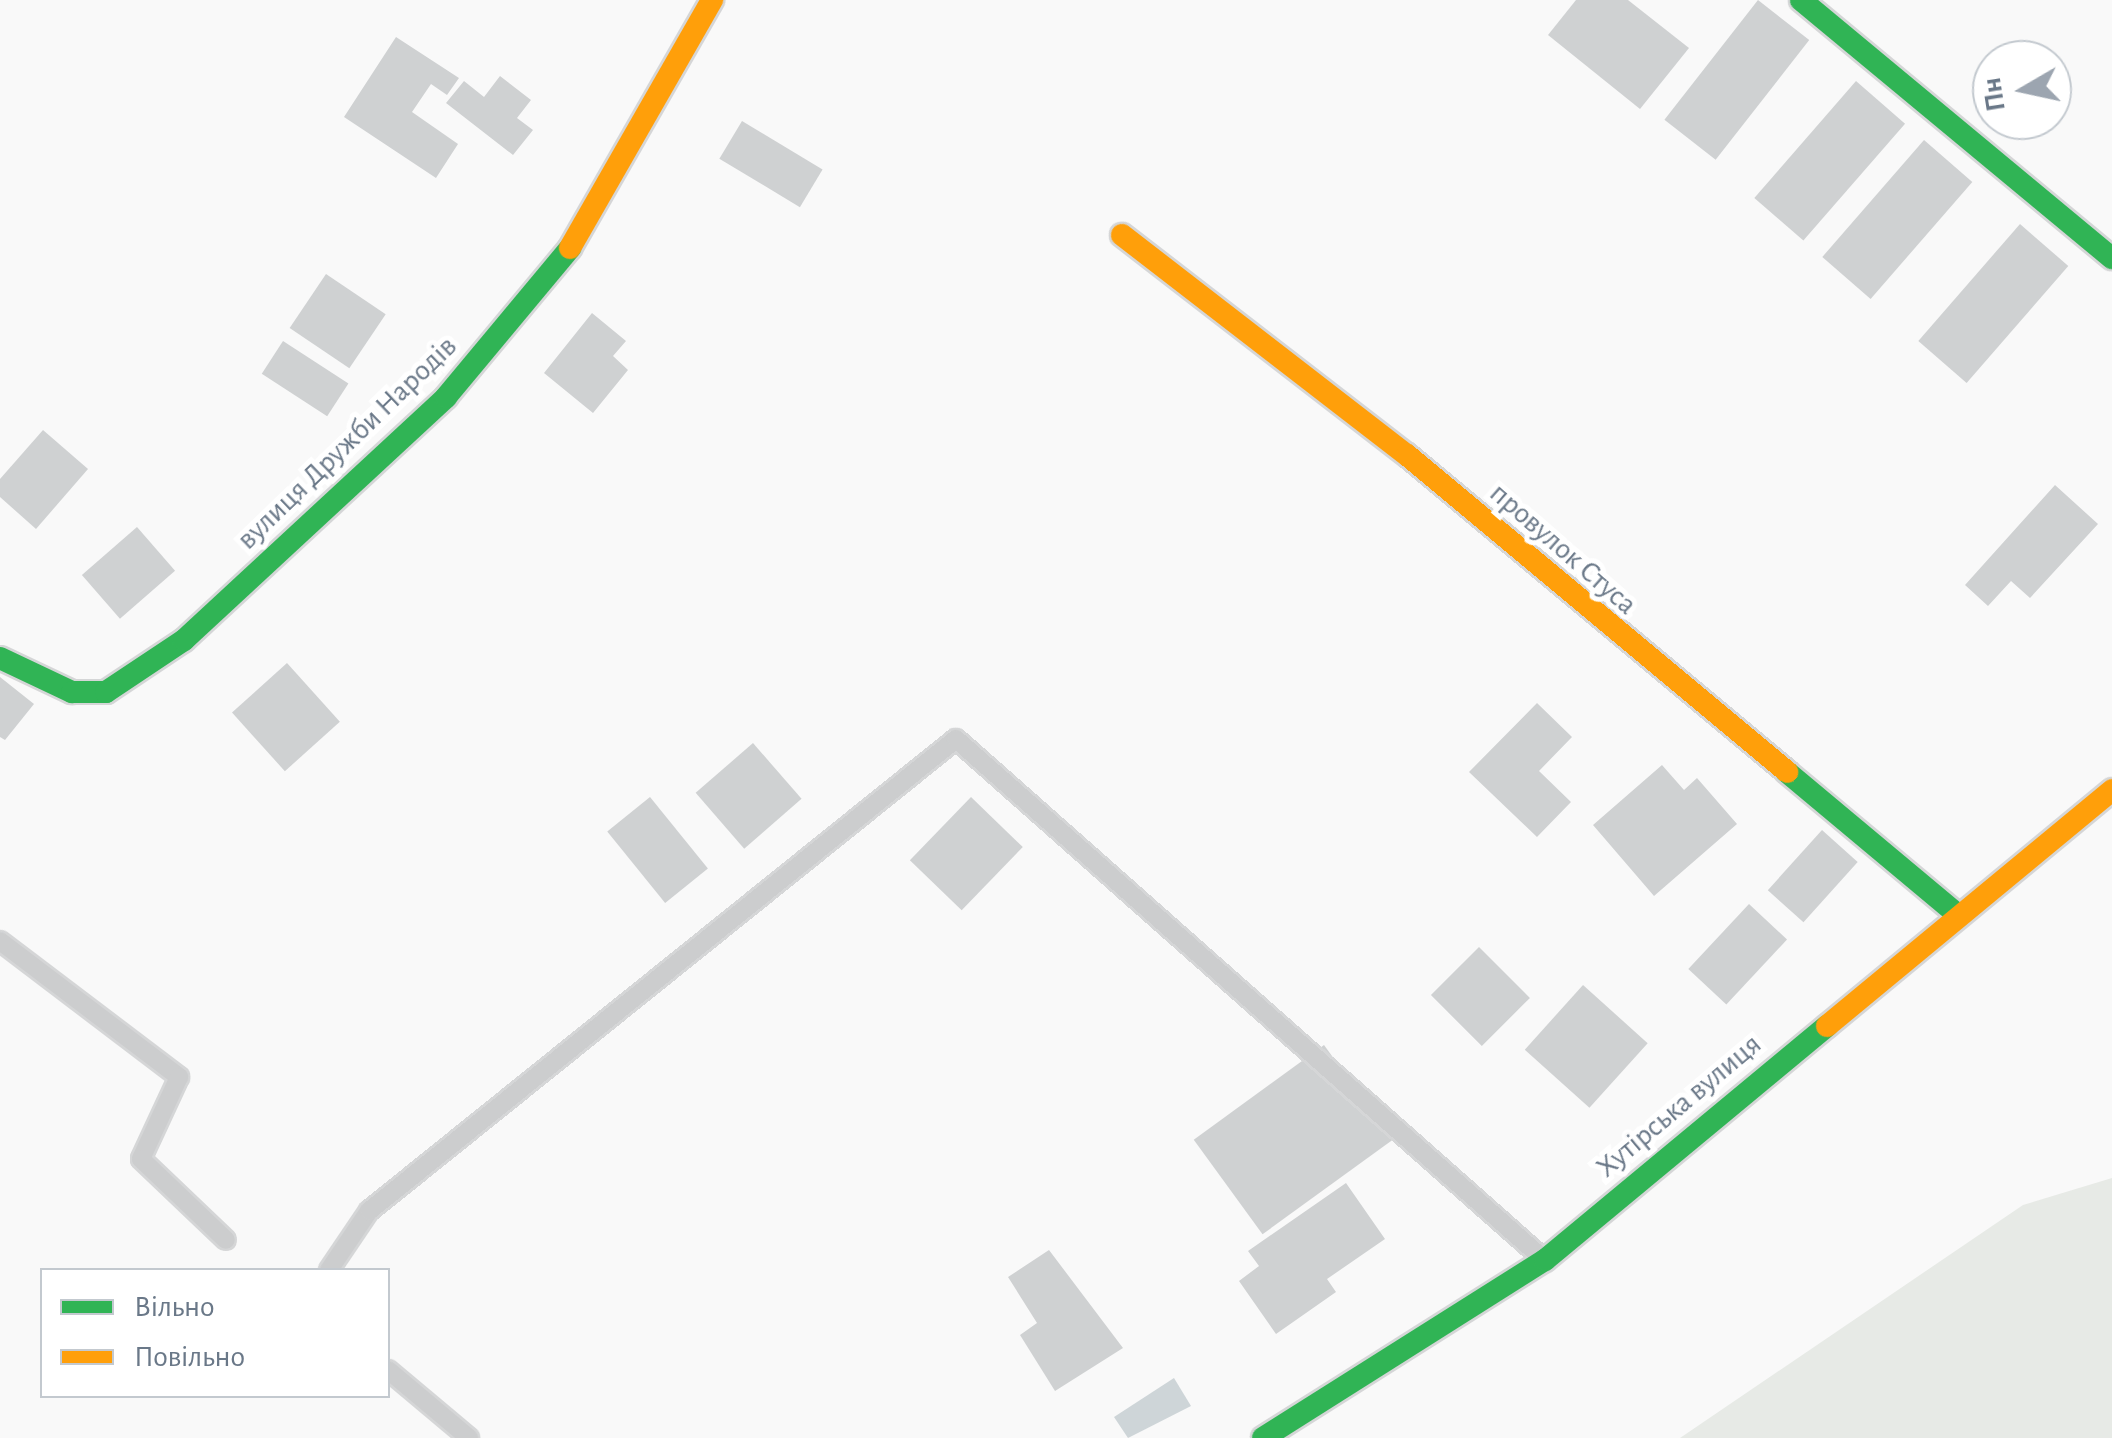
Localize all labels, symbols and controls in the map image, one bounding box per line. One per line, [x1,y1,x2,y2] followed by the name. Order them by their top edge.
[1972,40,2072,140] north arrow
[1978,75,2011,113] text: Пн
[230,329,464,557] street label: вулиця Дружби Народів
[1482,475,1644,623] street label: провулок Стуса
[1589,1026,1769,1186] street label: Хутірська вулиця
[40,1268,390,1398] legend
[134,1292,215,1322] text: Вільно
[134,1342,245,1372] text: Повільно

